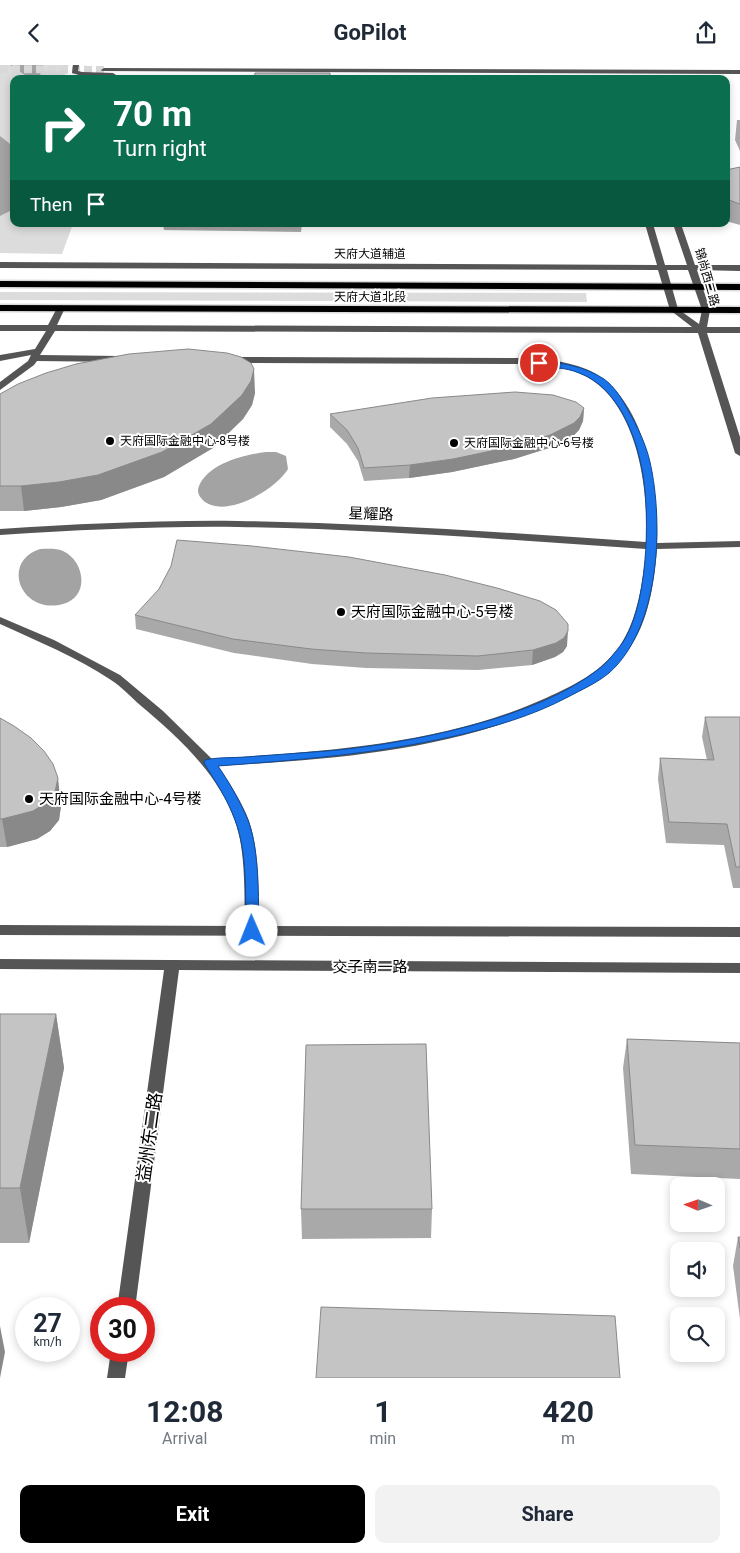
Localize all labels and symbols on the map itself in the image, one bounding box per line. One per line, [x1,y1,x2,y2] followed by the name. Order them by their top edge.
[692,246,722,308] street label: 锦尚西二路
[334,247,406,261] street label: 天府大道辅道
[334,290,406,304] street label: 天府大道北段
[518,342,560,384] pin
[120,434,250,448] place label: 天府国际金融中心-8号楼
[104,435,116,447] marker: 天府国际金融中心-8号楼
[464,436,594,450] place label: 天府国际金融中心-6号楼
[448,437,460,449] marker: 天府国际金融中心-6号楼
[348,504,394,524] street label: 星耀路
[351,603,514,621] place label: 天府国际金融中心-5号楼
[335,606,347,618] marker: 天府国际金融中心-5号楼
[39,790,202,808] place label: 天府国际金融中心-4号楼
[23,793,35,805] marker: 天府国际金融中心-4号楼
[225,904,277,956] position arrow
[332,958,408,976] street label: 交子南一路
[132,1091,166,1183] street label: 益州东二路
[670,1177,725,1233] north arrow
[90,1297,155,1362] speed limit sign: 30

